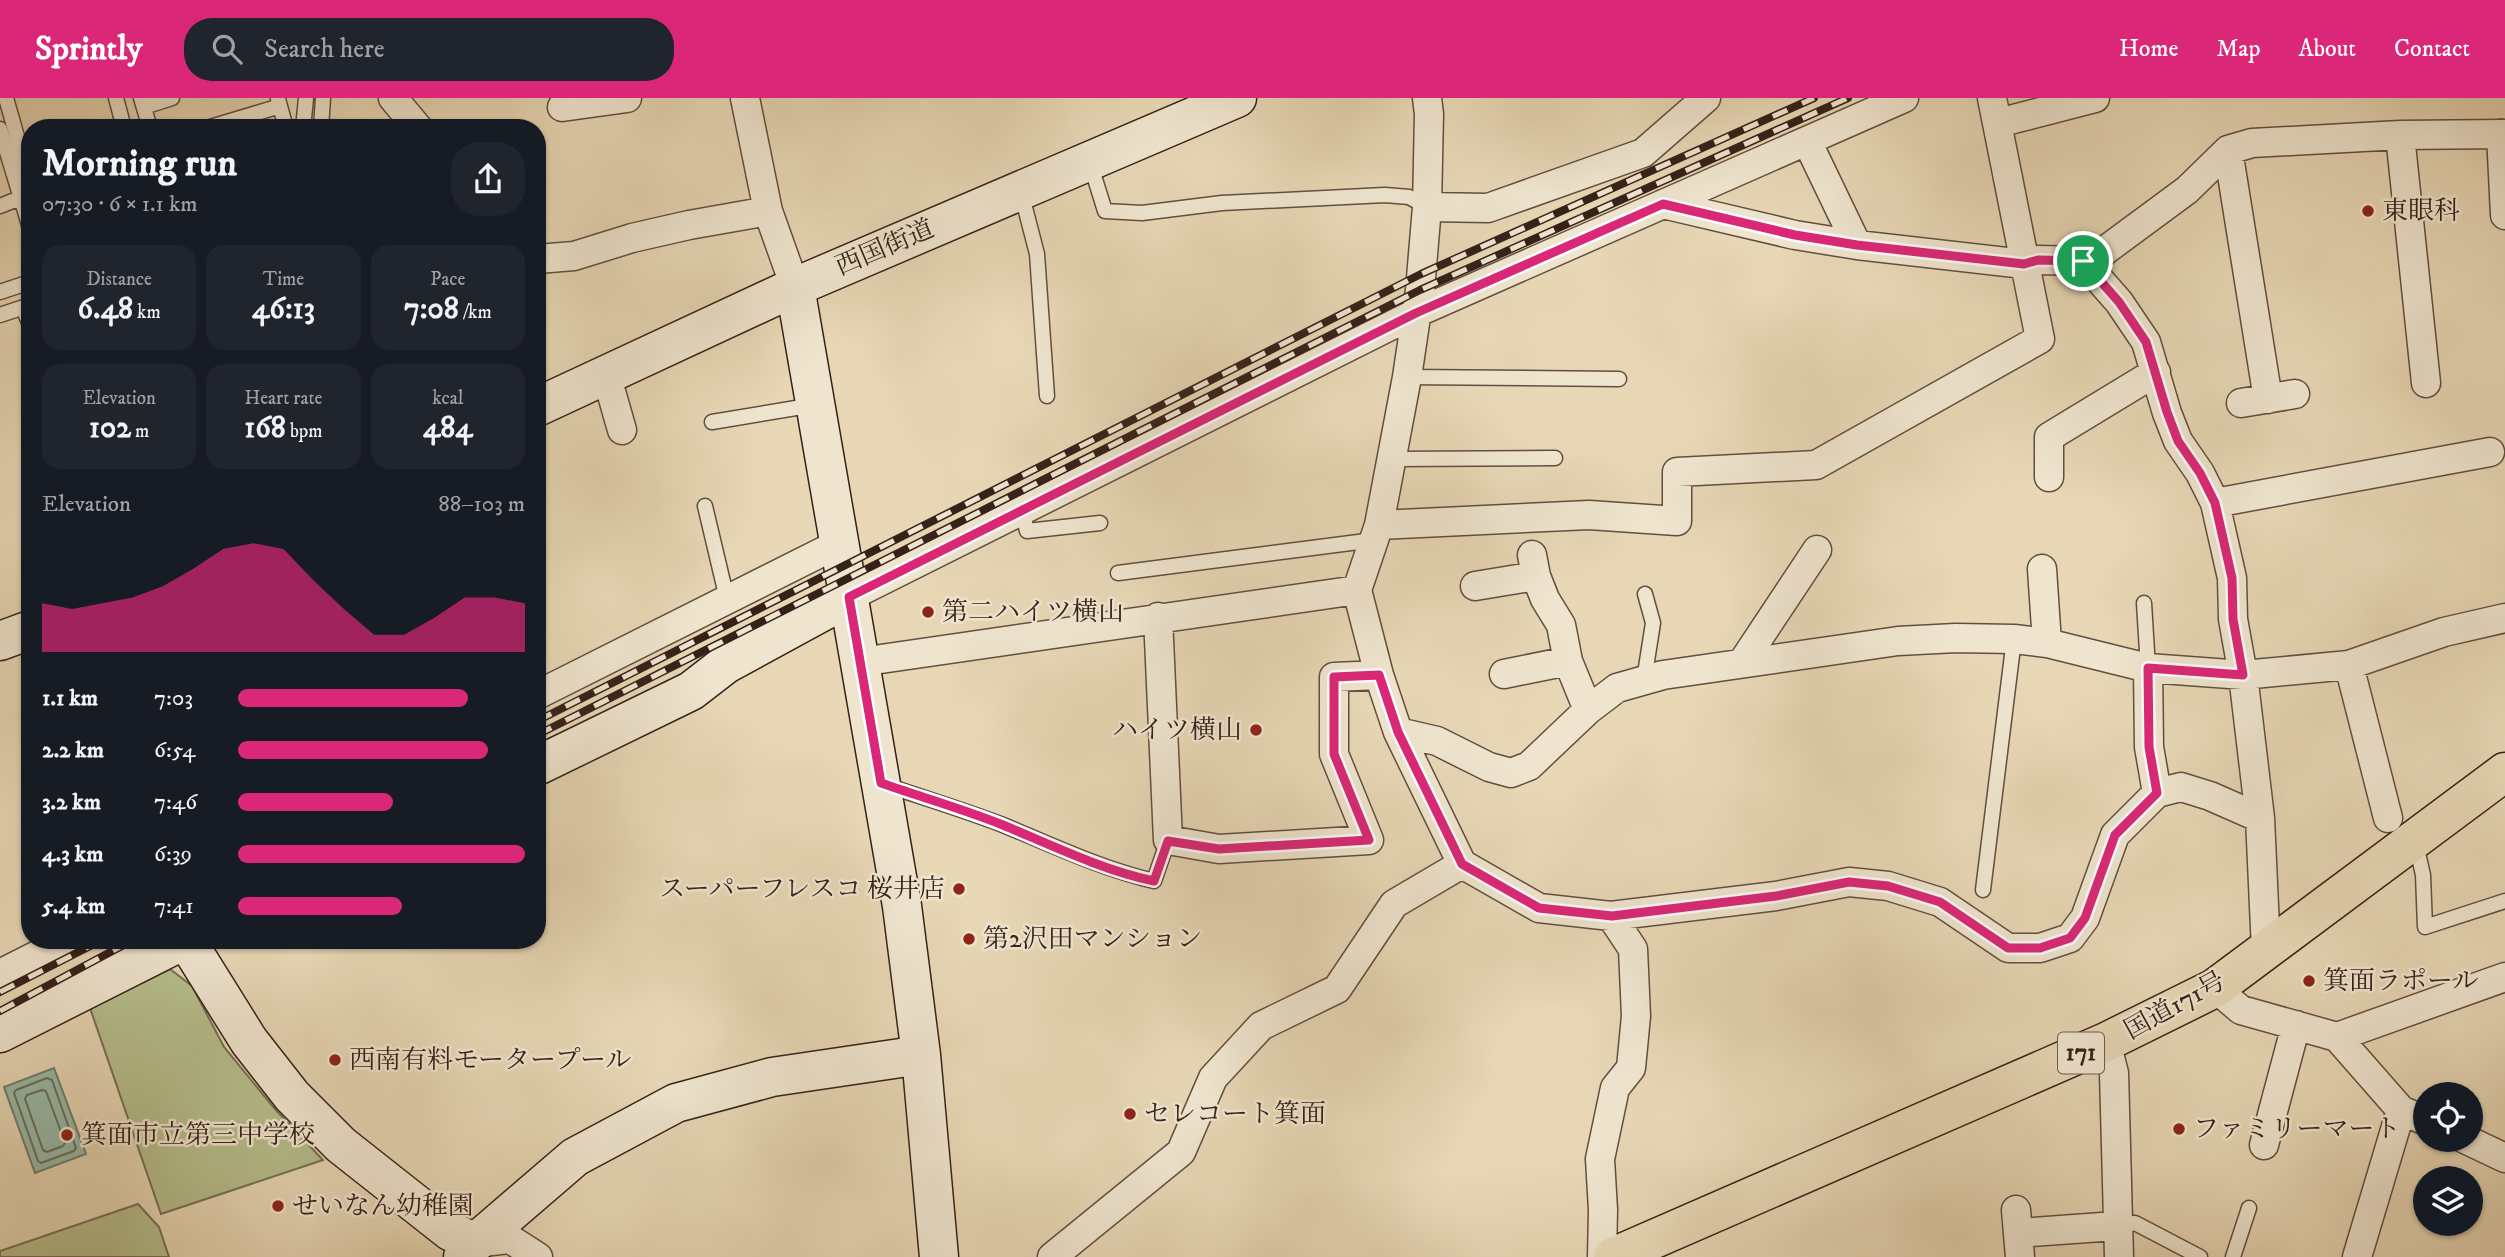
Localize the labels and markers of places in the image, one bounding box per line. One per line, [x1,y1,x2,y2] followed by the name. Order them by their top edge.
[2382,195,2460,228] place label: 東眼科
[2360,203,2376,219] marker: 東眼科
[2053,231,2113,291] pin
[942,596,1124,629] place label: 第二ハイツ横山
[920,604,936,620] marker: 第二ハイツ横山
[1112,714,1242,747] place label: ハイツ横山
[1248,722,1264,738] marker: ハイツ横山
[659,873,945,906] place label: スーパーフレスコ 桜井店
[951,881,967,897] marker: スーパーフレスコ 桜井店
[983,923,1203,956] place label: 第2沢田マンション
[961,931,977,947] marker: 第2沢田マンション
[2323,965,2478,998] place label: 箕面ラポール
[2301,973,2317,989] marker: 箕面ラポール
[349,1044,631,1077] place label: 西南有料モータープール
[327,1052,343,1068] marker: 西南有料モータープール
[1144,1098,1326,1131] place label: セレコート箕面
[1122,1106,1138,1122] marker: セレコート箕面
[2193,1113,2400,1146] place label: ファミリーマート
[81,1119,315,1152] place label: 箕面市立第三中学校
[2171,1121,2187,1137] marker: ファミリーマート
[59,1127,75,1143] marker: 箕面市立第三中学校
[292,1190,474,1223] place label: せいなん幼稚園
[270,1198,286,1214] marker: せいなん幼稚園

